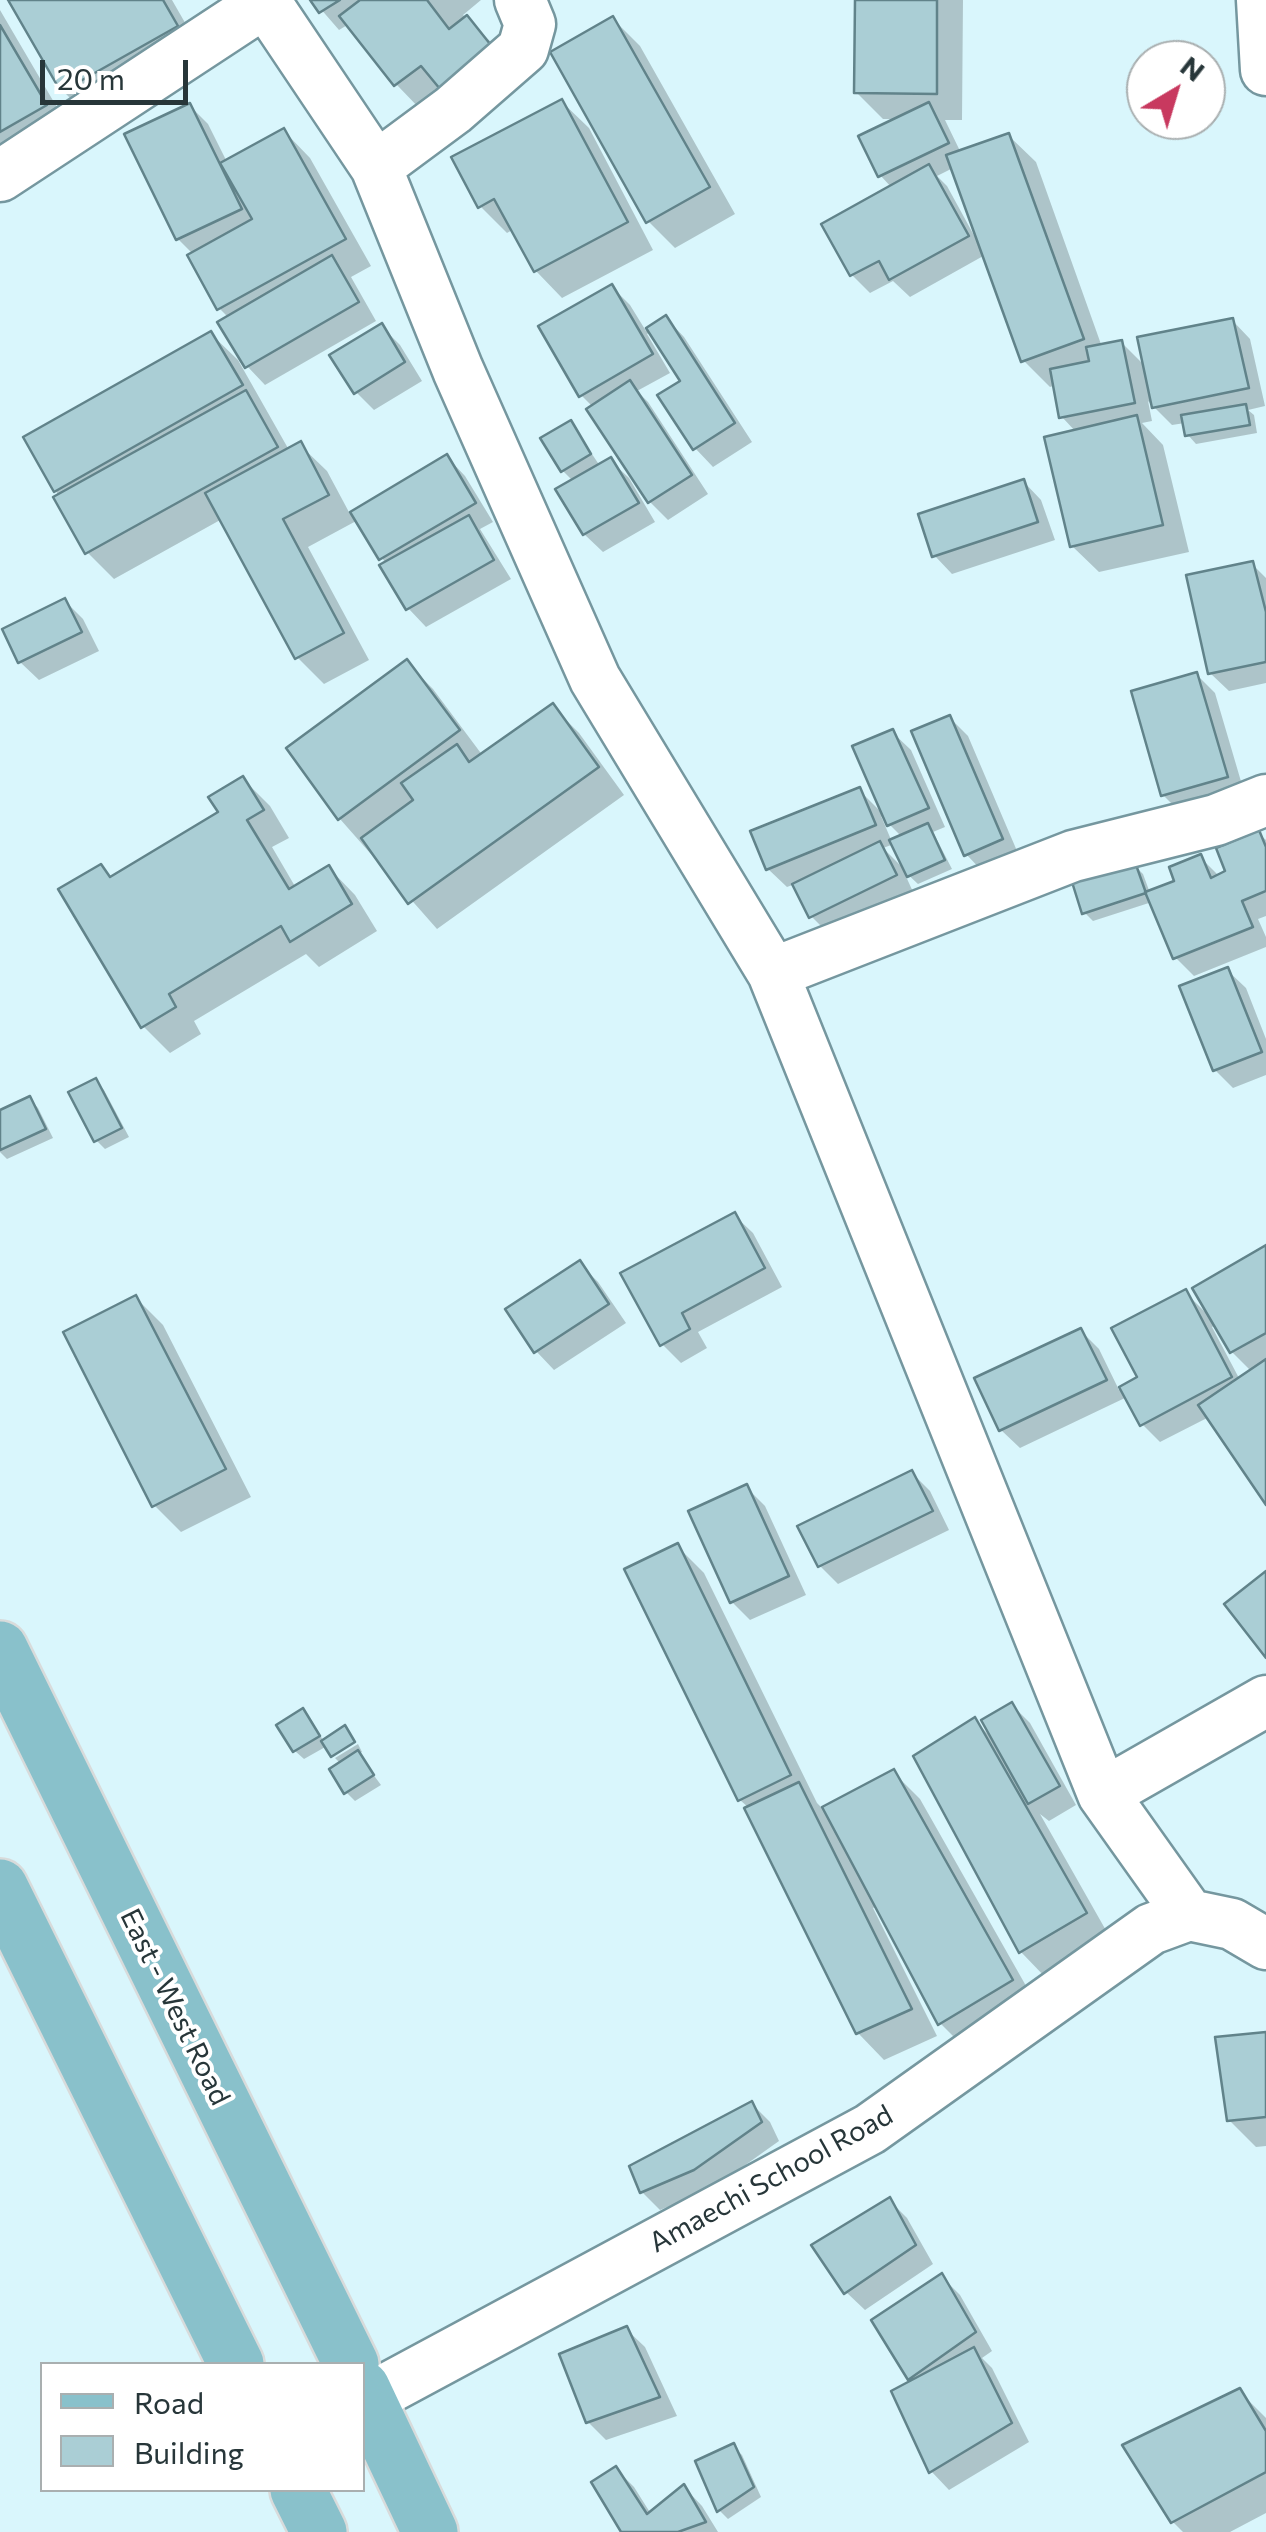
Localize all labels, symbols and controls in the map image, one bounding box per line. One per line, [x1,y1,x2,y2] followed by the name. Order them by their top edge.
[45,40,192,102] scale bar
[1126,40,1226,140] north arrow
[1174,48,1212,88] text: N
[57,59,125,96] text: 20 m
[113,1903,237,2111] street label: East - West Road
[643,2098,899,2260] street label: Amaechi School Road
[40,2362,365,2492] legend
[134,2383,204,2420] text: Road
[134,2433,244,2470] text: Building

